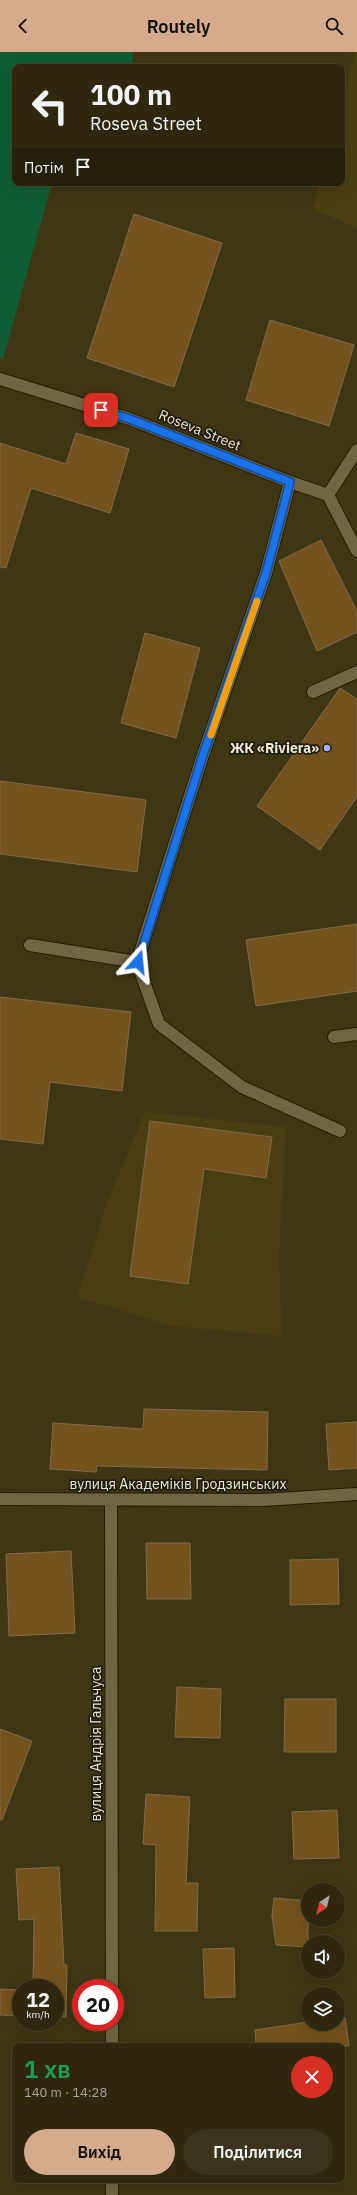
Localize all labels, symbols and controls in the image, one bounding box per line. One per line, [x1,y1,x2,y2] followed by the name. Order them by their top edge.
[12,15,34,37] icon: back
[147,15,210,38] text: Routely
[323,15,345,37] icon: search
[90,76,172,113] text: 100 m
[24,80,76,132] icon: left
[90,112,202,135] text: Roseva Street
[72,156,94,178] icon: arrive
[24,158,64,177] text: Потім
[84,393,118,427] pin
[90,399,112,421] icon: arrive
[156,405,244,455] street label: Roseva Street
[230,739,319,757] place label: ЖК «Riviera»
[322,743,332,753] marker: ЖК «Riviera»
[117,941,159,983] position arrow
[70,1475,287,1493] street label: вулиця Академіків Гродзинських
[87,1666,105,1821] street label: вулиця Андрія Гальчуса
[301,1883,345,1927] north arrow
[301,1883,345,2031] map controls
[301,1935,345,1979] button: sound
[72,1979,124,2031] speed limit sign: 20
[26,1986,50,2013] text: 12
[301,1987,345,2031] button: layers
[26,2008,50,2021] text: km/h
[24,2053,71,2085] text: 1 хв
[291,2056,333,2098] button: close
[24,2084,107,2101] text: 140 m · 14:28
[24,2129,175,2175] button: Вихід
[183,2129,333,2175] button: Поділитися

